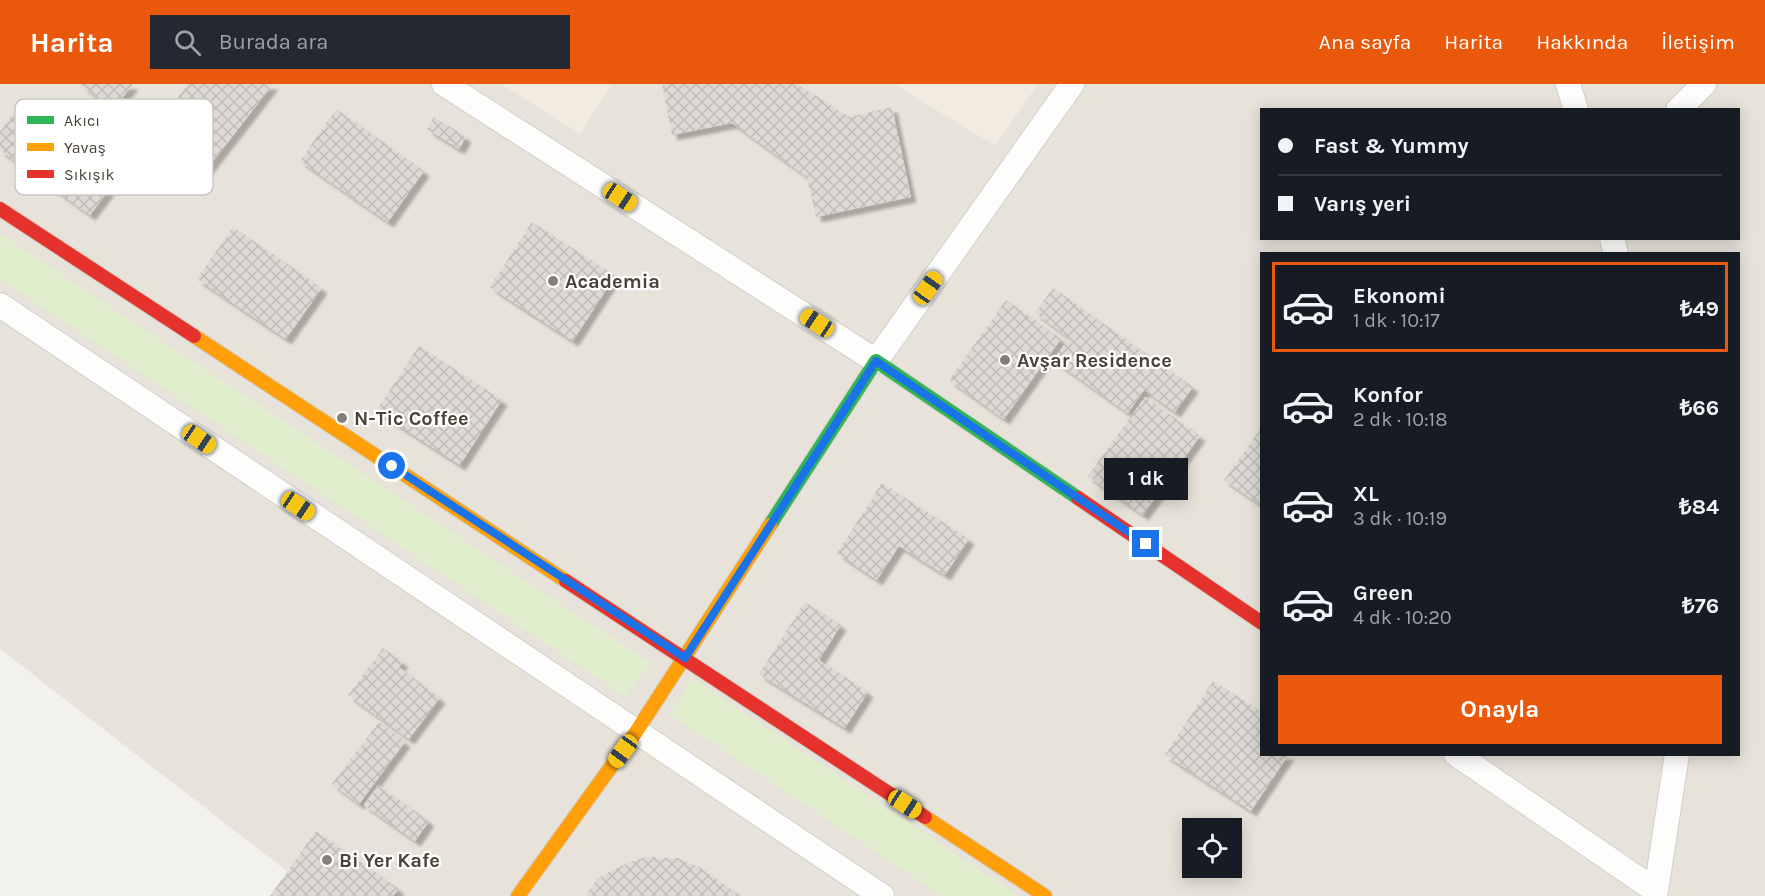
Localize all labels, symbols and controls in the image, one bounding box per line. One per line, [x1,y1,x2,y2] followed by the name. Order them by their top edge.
[150,15,570,69] search box
[30,26,114,59] text: Harita
[171,26,204,59] icon: search
[219,29,328,55] text: Burada ara
[1319,30,1411,54] text: Ana sayfa
[1444,30,1503,54] text: Harita
[1536,30,1628,54] text: Hakkında
[1661,30,1735,54] text: İletişim
[15,99,213,195] legend
[64,111,100,130] text: Akıcı
[1314,133,1469,159] text: Fast & Yummy
[64,138,106,157] text: Yavaş
[64,165,114,184] text: Sıkışık
[600,180,640,214] car
[1314,191,1411,217] text: Varış yeri
[910,268,946,308] car
[565,270,660,293] place label: Academia
[546,274,560,288] marker: Academia
[1281,280,1335,334] icon: car
[1353,283,1446,309] text: Ekonomi
[1680,296,1719,322] text: ₺49
[797,306,837,340] car
[1353,309,1440,332] text: 1 dk · 10:17
[1017,349,1172,372] place label: Avşar Residence
[998,353,1012,367] marker: Avşar Residence
[1281,379,1335,433] icon: car
[1353,382,1423,408] text: Konfor
[1680,395,1719,421] text: ₺66
[354,407,469,430] place label: N-Tic Coffee
[1353,408,1448,431] text: 2 dk · 10:18
[335,411,349,425] marker: N-Tic Coffee
[179,421,219,457] car
[378,452,405,479] route start
[1104,457,1188,499] callout: 1 dk
[1128,467,1164,490] text: 1 dk
[1281,478,1335,532] icon: car
[1353,481,1379,507] text: XL
[278,488,318,524] car
[1679,494,1719,520] text: ₺84
[1353,507,1447,530] text: 3 dk · 10:19
[1132,530,1159,557] route end
[1281,577,1335,631] icon: car
[1353,580,1414,606] text: Green
[1682,593,1719,619] text: ₺76
[1353,606,1452,629] text: 4 dk · 10:20
[1278,675,1722,744] button: Onayla
[605,731,641,771] car
[885,787,925,821] car
[1182,818,1242,878] map controls
[1182,818,1242,878] button: locate
[339,849,440,872] place label: Bi Yer Kafe
[320,853,334,867] marker: Bi Yer Kafe

